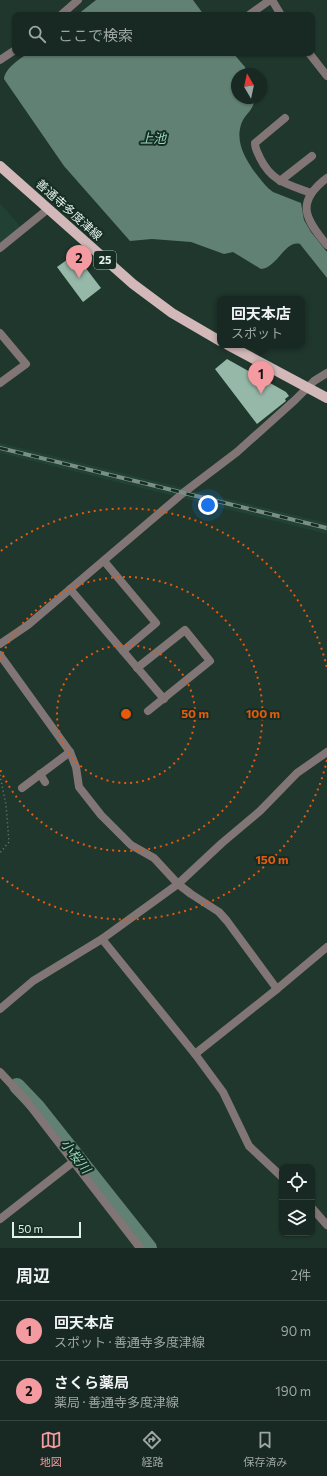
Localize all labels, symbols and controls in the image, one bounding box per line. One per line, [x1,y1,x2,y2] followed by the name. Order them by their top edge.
[12,12,315,56] search box
[26,23,48,45] icon: search
[58,26,133,44] text: ここで検索
[231,68,267,104] north arrow
[140,130,168,146] water label: 上池
[34,176,106,243] street label: 善通寺多度津線
[66,245,92,278] pin: 2
[94,251,116,269] road number: 25
[217,296,305,348] popup
[231,304,291,322] text: 回天本店
[231,325,283,341] text: スポット
[248,361,274,394] pin: 1
[198,495,218,515] your location
[181,706,209,720] text: 50 m
[246,706,280,720] text: 100 m
[119,707,133,721] centre of rings
[255,852,289,866] text: 150 m
[58,1136,96,1178] water label: 小桜川
[279,1164,315,1236] map controls
[279,1164,315,1200] button: locate
[279,1200,315,1236] button: layers
[12,1220,81,1239] scale bar
[18,1222,43,1235] text: 50 m
[16,1265,50,1286] text: 周辺
[291,1267,311,1283] text: 2件
[54,1313,114,1331] text: 回天本店
[26,1323,32,1339] text: 1
[281,1323,311,1339] text: 90 m
[54,1334,205,1350] text: スポット · 善通寺多度津線
[54,1373,129,1391] text: さくら薬局
[25,1383,33,1399] text: 2
[275,1383,311,1399] text: 190 m
[54,1394,179,1410] text: 薬局 · 善通寺多度津線
[40,1429,62,1469] tab: 地図
[141,1429,163,1469] tab: 経路
[243,1429,287,1469] tab: 保存済み

